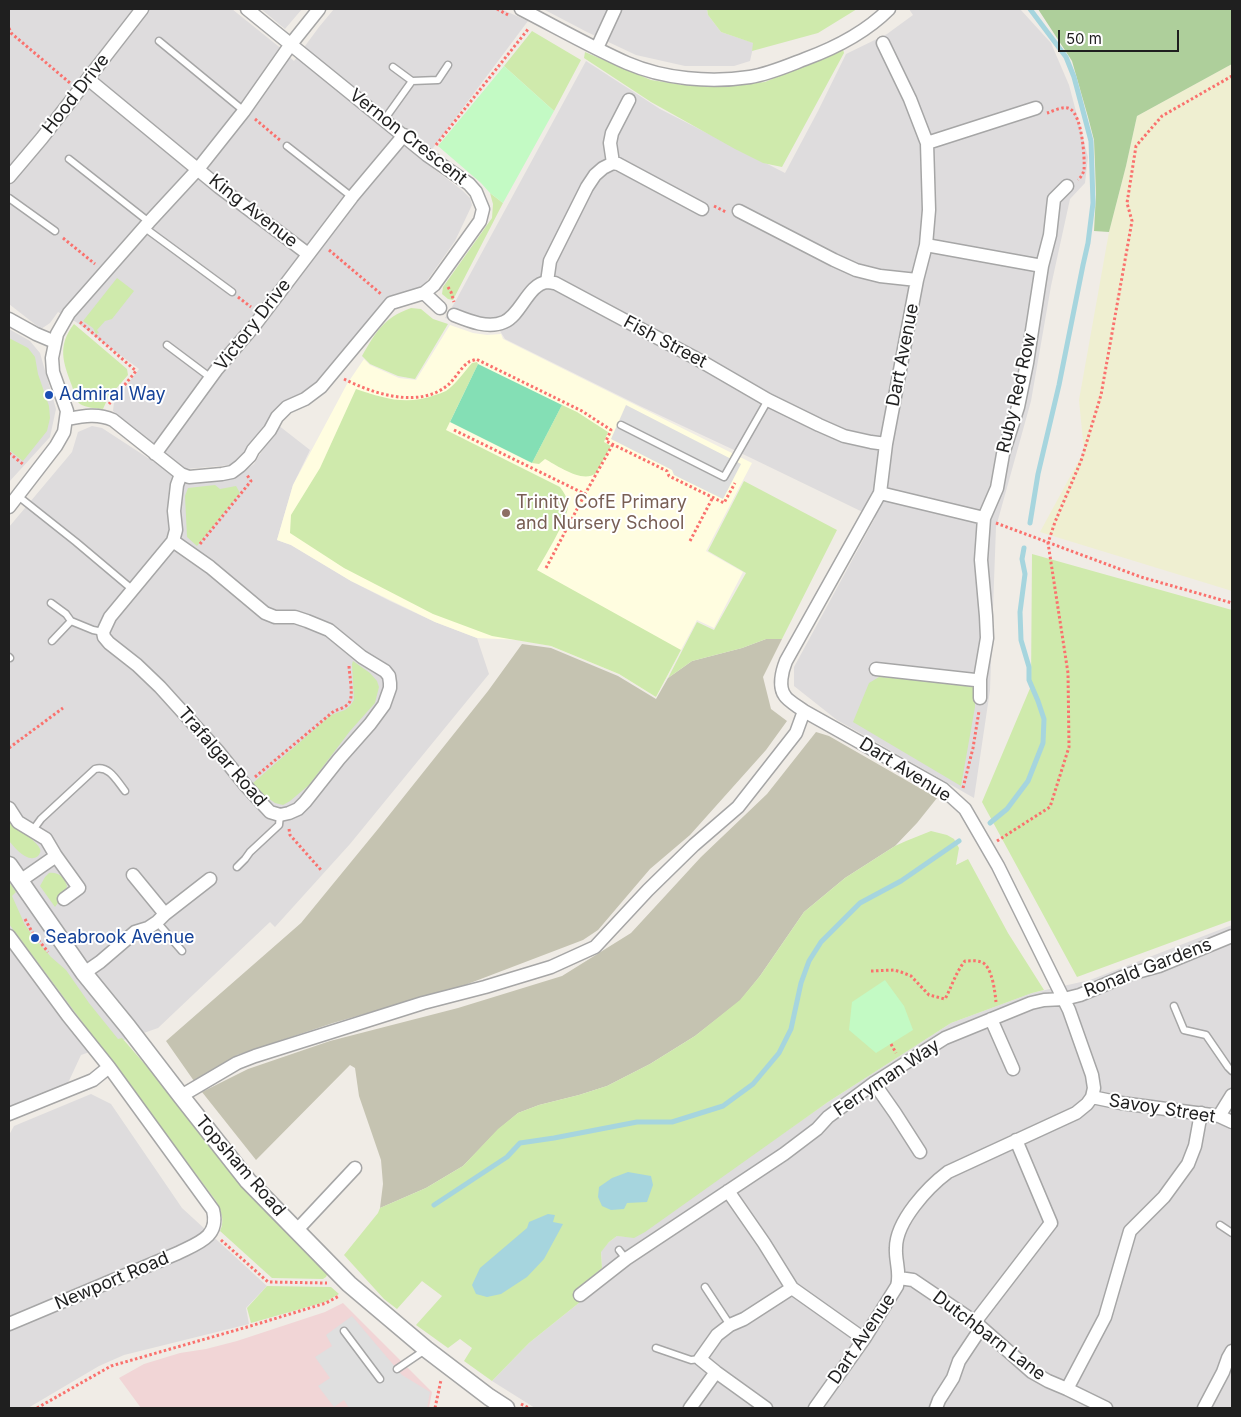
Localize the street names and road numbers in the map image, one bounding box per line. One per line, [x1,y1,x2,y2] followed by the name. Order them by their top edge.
[38,50,114,138] street label: Hood Drive
[345,84,471,190] street label: Vernon Crescent
[204,170,302,252] street label: King Avenue
[210,275,296,375] street label: Victory Drive
[882,302,924,408] street label: Dart Avenue
[620,311,710,373] street label: Fish Street
[993,331,1041,455] street label: Ruby Red Row
[173,703,271,811] street label: Trafalgar Road
[855,733,955,807] street label: Dart Avenue
[1081,934,1215,1002] street label: Ronald Gardens
[830,1035,944,1121] street label: Ferryman Way
[1107,1090,1217,1128] street label: Savoy Street
[190,1111,290,1221] street label: Topsham Road
[52,1247,172,1315] street label: Newport Road
[928,1287,1050,1385] street label: Dutchbarn Lane
[824,1290,900,1388] street label: Dart Avenue

